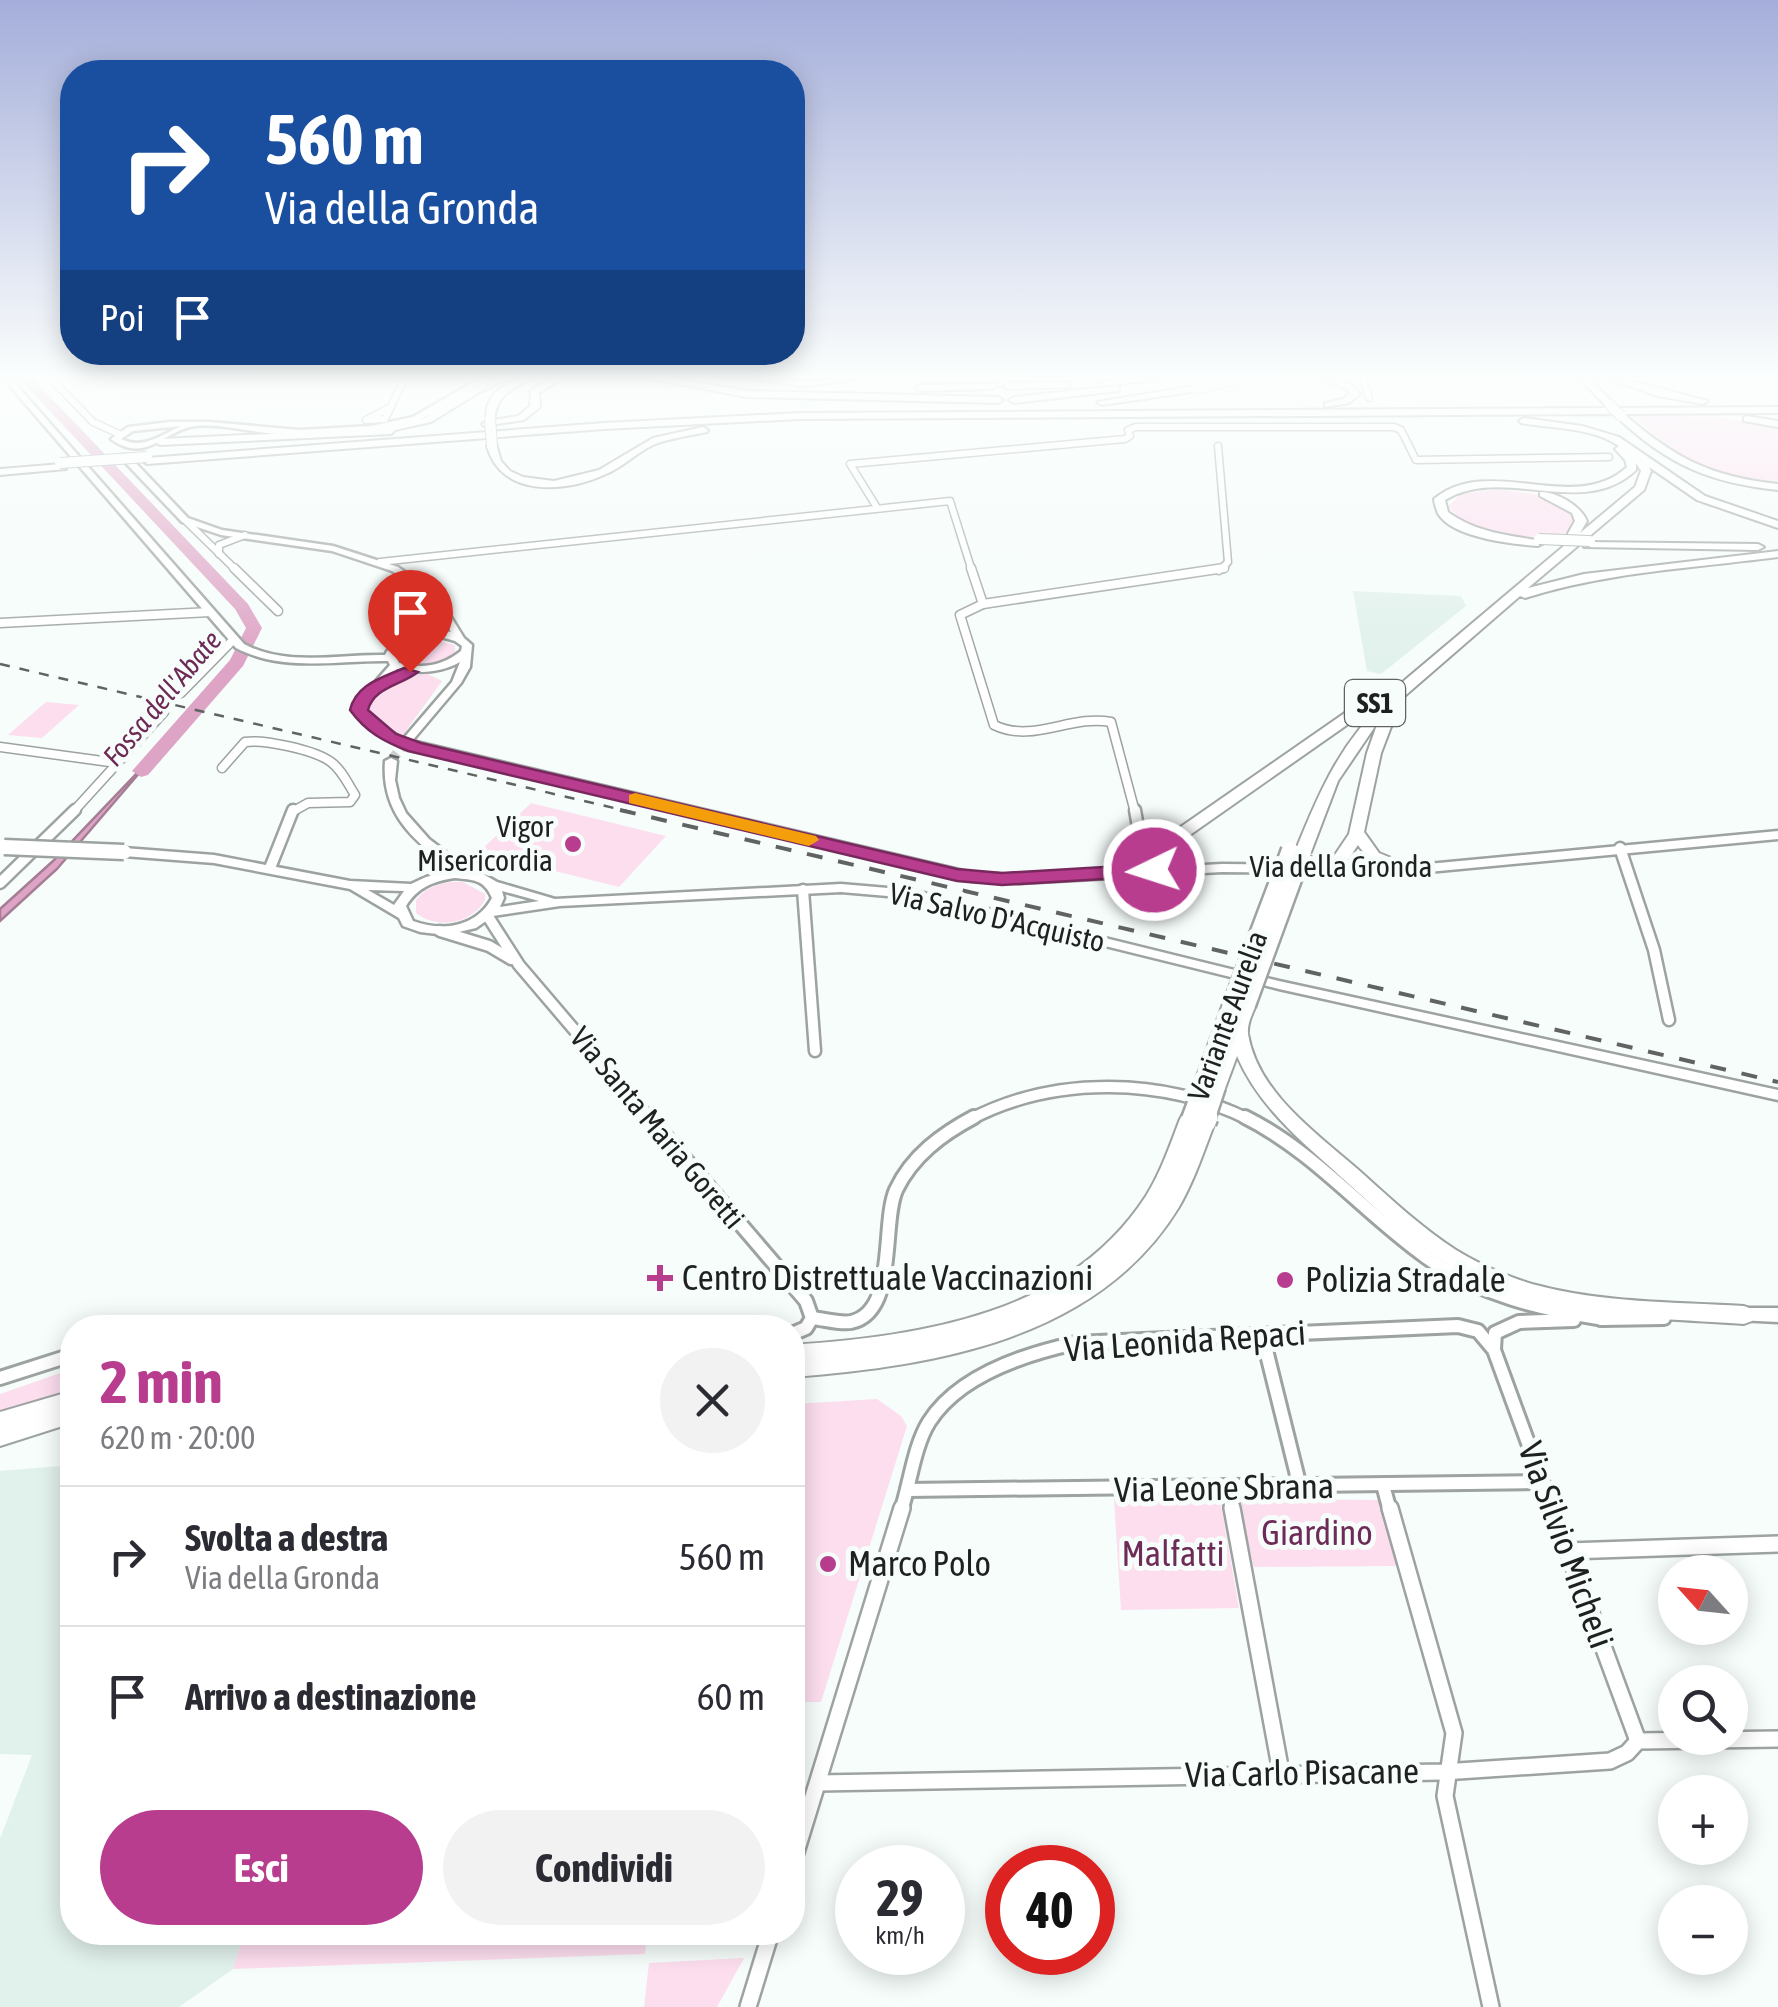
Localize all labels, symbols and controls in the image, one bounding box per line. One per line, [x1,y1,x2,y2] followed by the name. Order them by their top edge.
[265,99,424,179] text: 560 m
[100,100,230,230] icon: right
[265,182,540,234] text: Via della Gronda
[165,290,220,345] icon: arrive
[100,296,145,339] text: Poi
[368,570,453,673] pin
[383,585,438,640] icon: arrive
[96,624,228,772] water label: Fossa dell'Abate
[1345,680,1405,726] road number: SS1
[417,809,554,877] place label: Vigor Misericordia
[1102,818,1206,922] position arrow
[562,833,584,855] marker: Vigor Misericordia
[1249,849,1433,883] street label: Via della Gronda
[886,876,1108,958] street label: Via Salvo D'Acquisto
[1181,926,1274,1105] street label: Variante Aurelia
[564,1020,752,1235] street label: Via Santa Maria Goretti
[682,1257,1093,1297] place label: Centro Distrettuale Vaccinazioni
[1305,1259,1506,1299] place label: Polizia Stradale
[647,1265,673,1291] marker: Centro Distrettuale Vaccinazioni
[1274,1269,1296,1291] marker: Polizia Stradale
[1063,1312,1307,1368] street label: Via Leonida Repaci
[100,1347,223,1416] text: 2 min
[660,1348,765,1453] button: close
[100,1419,255,1456] text: 620 m · 20:00
[1511,1436,1623,1653] street label: Via Silvio Micheli
[1114,1465,1334,1509] street label: Via Leone Sbrana
[1261,1512,1373,1552] park label: Giardino
[185,1516,388,1559] text: Svolta a destra
[100,1529,155,1584] icon: right
[1121,1533,1225,1573] park label: Malfatti
[679,1535,765,1578] text: 560 m
[848,1543,991,1583] place label: Marco Polo
[817,1553,839,1575] marker: Marco Polo
[1658,1555,1748,1645] north arrow
[1658,1555,1748,1975] map controls
[185,1559,380,1596] text: Via della Gronda
[1658,1665,1748,1755] button: search
[100,1669,155,1724] icon: arrive
[185,1675,476,1718] text: Arrivo a destinazione
[697,1675,765,1718] text: 60 m
[1185,1750,1419,1794] street label: Via Carlo Pisacane
[1658,1775,1748,1865] button: +
[100,1810,423,1925] button: Esci
[443,1810,765,1925] button: Condividi
[985,1845,1115,1975] speed limit sign: 40
[876,1869,923,1927] text: 29
[1658,1885,1748,1975] button: −
[875,1921,925,1949] text: km/h

